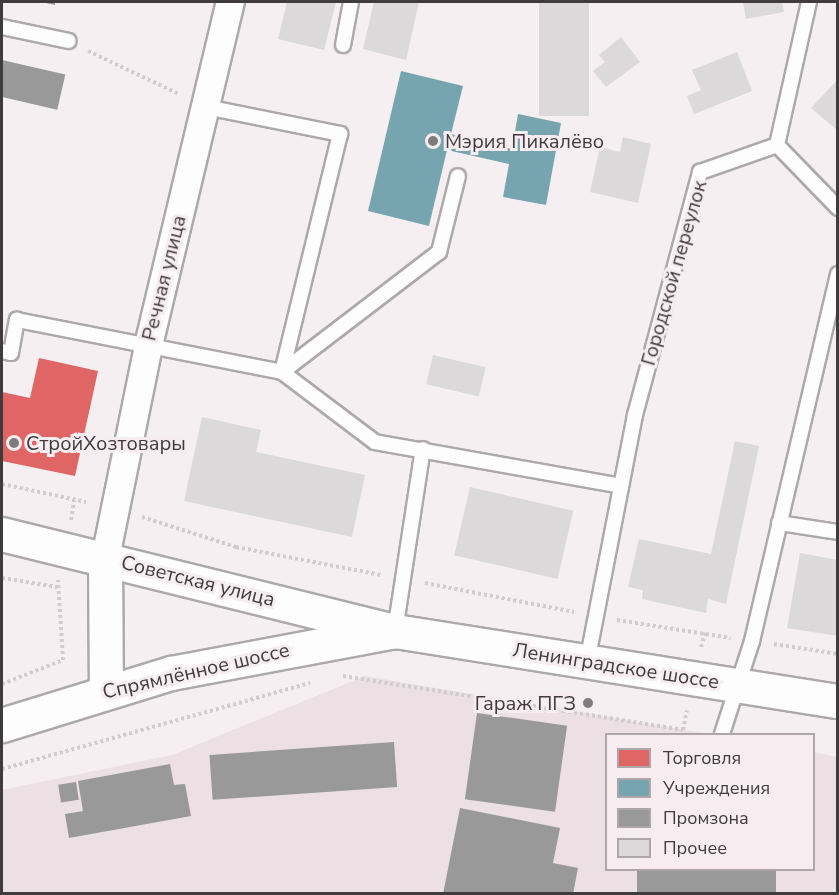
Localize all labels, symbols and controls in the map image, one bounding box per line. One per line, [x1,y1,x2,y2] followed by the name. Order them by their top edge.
[445,129,604,153] place label: Мэрия Пикалёво
[426,134,440,148] marker: Мэрия Пикалёво
[636,178,712,368] street label: Городской переулок
[137,213,191,343] street label: Речная улица
[26,431,186,455] place label: СтройХозтовары
[7,436,21,450] marker: СтройХозтовары
[119,550,277,612] street label: Советская улица
[100,638,292,704] street label: Спрямлённое шоссе
[511,638,721,694] street label: Ленинградское шоссе
[475,691,576,715] place label: Гараж ПГЗ
[581,696,595,710] marker: Гараж ПГЗ
[605,733,815,871] legend
[663,746,741,770] text: Торговля
[663,776,770,800] text: Учреждения
[663,806,749,830] text: Промзона
[663,836,727,860] text: Прочее

